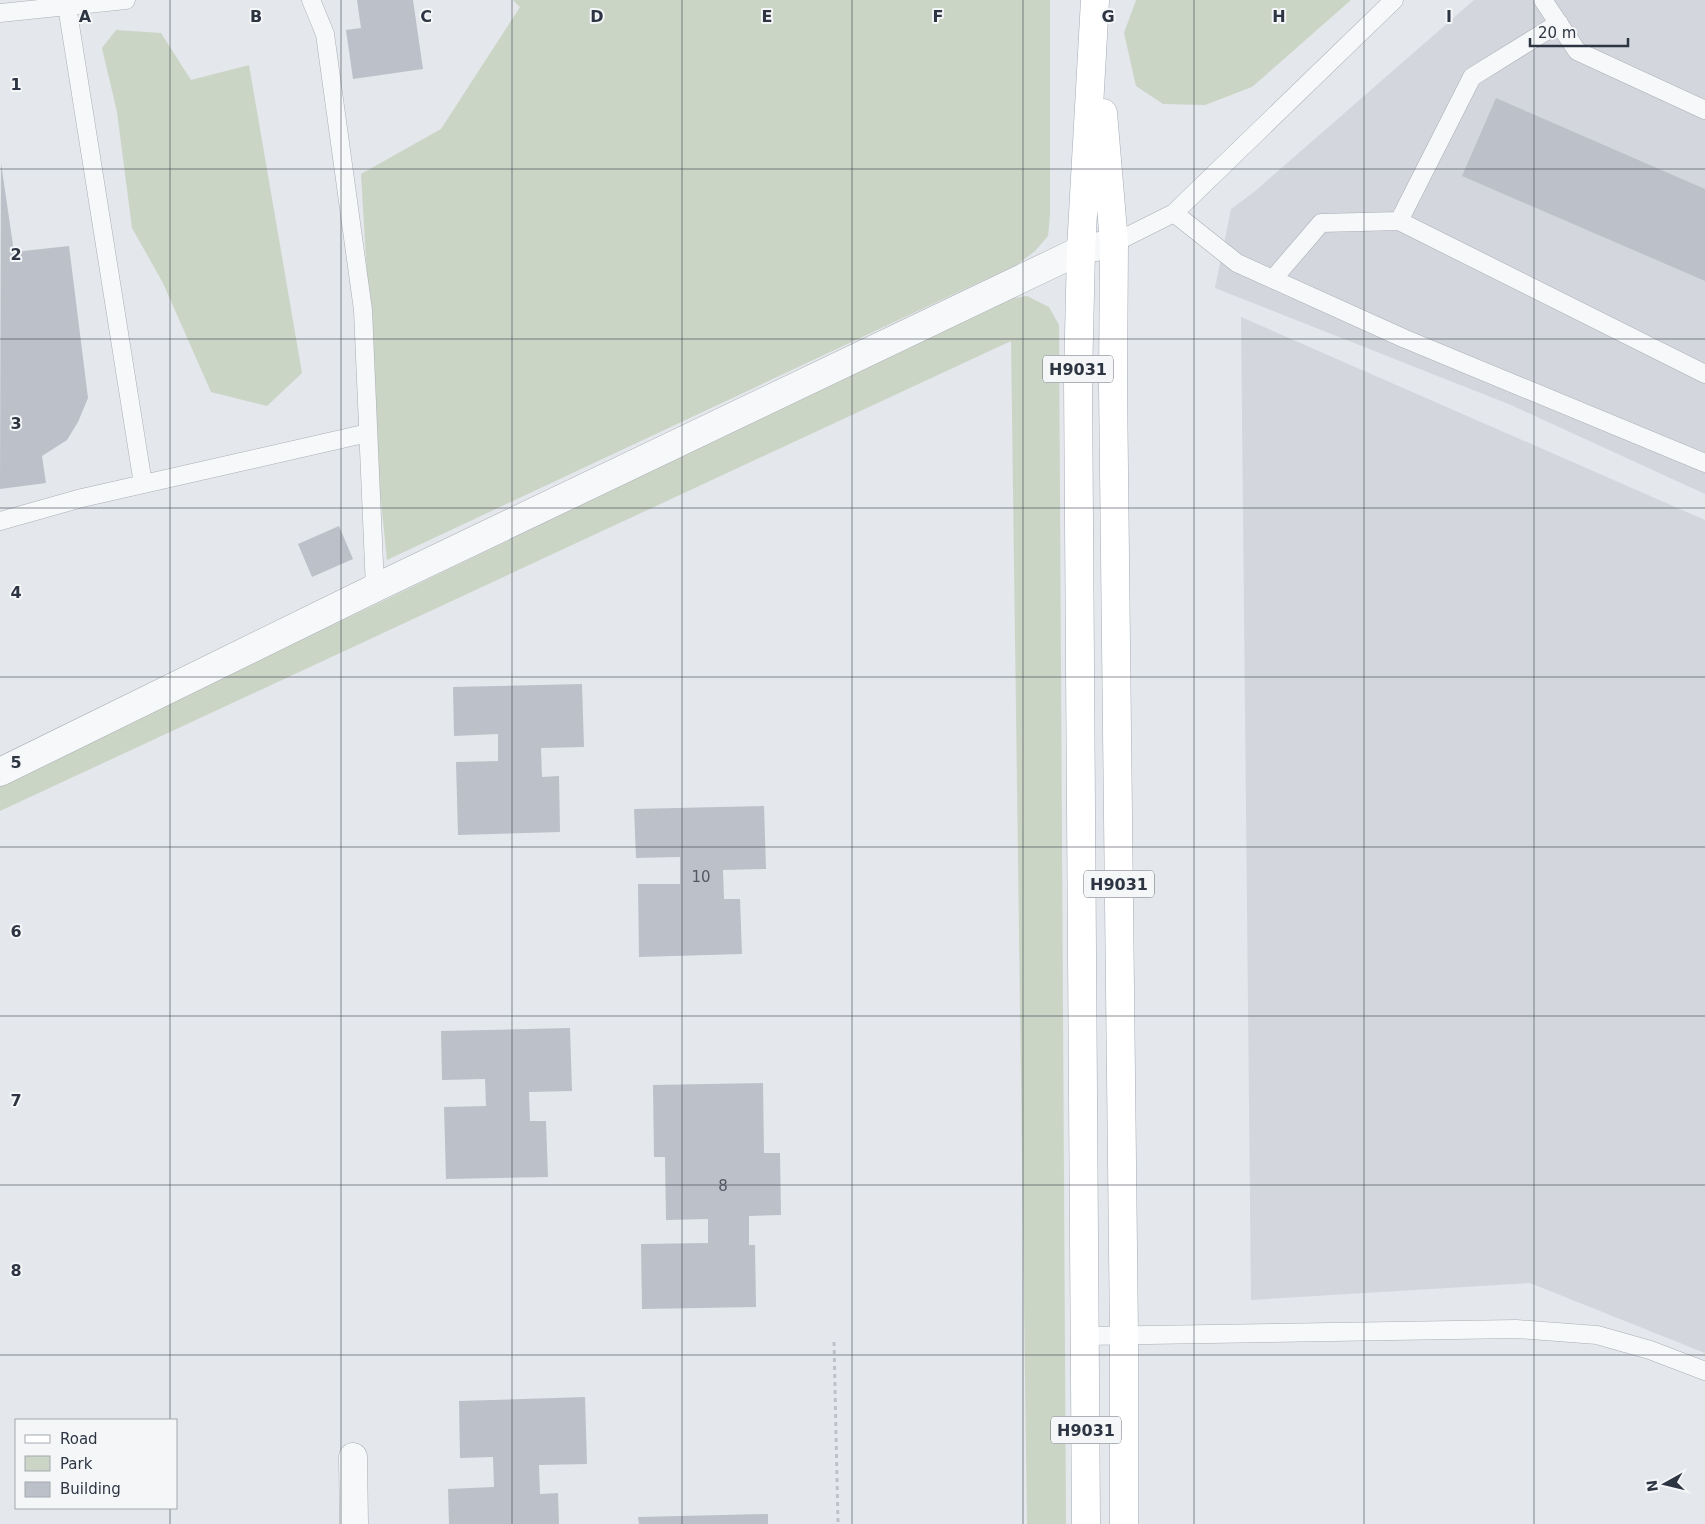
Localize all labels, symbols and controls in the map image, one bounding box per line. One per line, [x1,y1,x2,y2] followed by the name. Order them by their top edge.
[79,7,92,26] text: A
[250,7,262,26] text: B
[420,7,432,26] text: C
[590,7,604,26] text: D
[762,7,772,26] text: E
[933,7,943,26] text: F
[1101,7,1115,26] text: G
[1272,7,1286,26] text: H
[1446,7,1452,26] text: I
[1530,15,1628,47] scale bar
[1538,24,1576,42] text: 20 m
[10,75,22,94] text: 1
[10,245,22,264] text: 2
[1043,356,1113,382] road number: Н9031
[10,414,22,433] text: 3
[10,583,22,602] text: 4
[10,753,22,772] text: 5
[691,868,711,886] house number: 10
[1084,871,1154,898] road number: Н9031
[10,922,22,941] text: 6
[10,1091,22,1110] text: 7
[718,1177,728,1195] house number: 8
[10,1261,22,1280] text: 8
[1051,1416,1121,1444] road number: Н9031
[15,1419,178,1509] legend
[60,1430,98,1448] text: Road
[60,1455,93,1473] text: Park
[1640,1459,1690,1509] north arrow
[1643,1479,1661,1493] text: N
[60,1480,121,1498] text: Building

